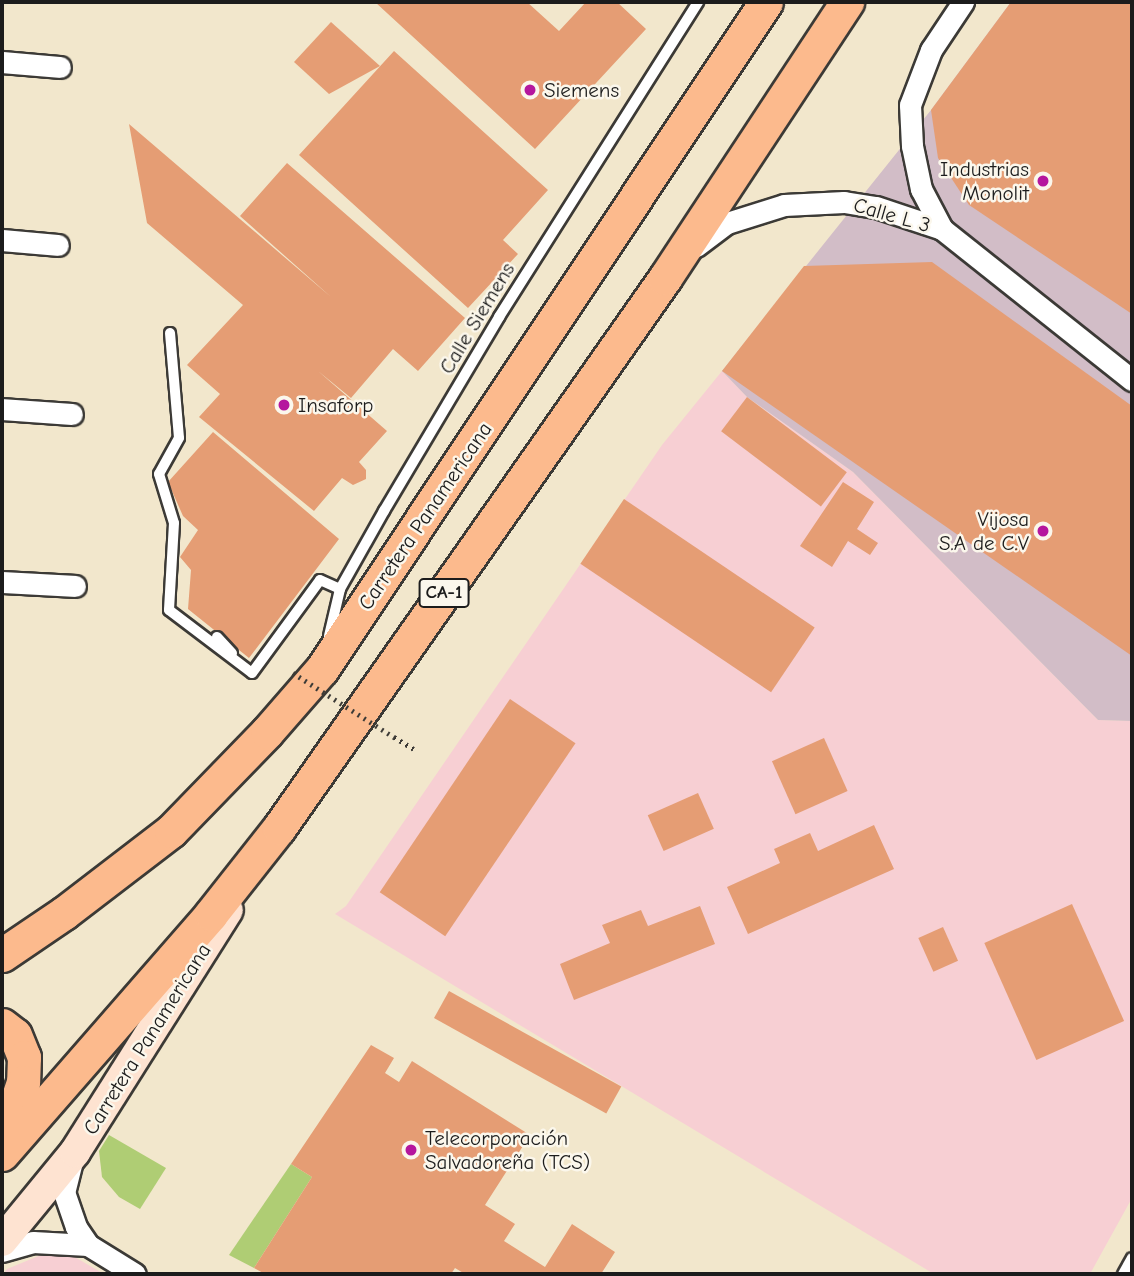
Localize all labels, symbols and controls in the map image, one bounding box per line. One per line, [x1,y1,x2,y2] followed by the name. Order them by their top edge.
[544,77,619,103] place label: Siemens
[522,82,538,98] marker: Siemens
[940,156,1029,206] place label: Industrias Monolit
[1035,173,1051,189] marker: Industrias Monolit
[851,192,933,238] street label: Calle L 3
[434,258,520,378] street label: Calle Siemens
[298,392,373,418] place label: Insaforp
[276,397,292,413] marker: Insaforp
[353,417,497,615] street label: Carretera Panamericana
[939,506,1029,556] place label: Vijosa S.A de C.V
[1035,523,1051,539] marker: Vijosa S.A de C.V
[418,578,470,608] road number: CA-1
[78,939,216,1139] street label: Carretera Panamericana
[425,1125,590,1175] place label: Telecorporación Salvadoreña (TCS)
[403,1142,419,1158] marker: Telecorporación Salvadoreña (TCS)

